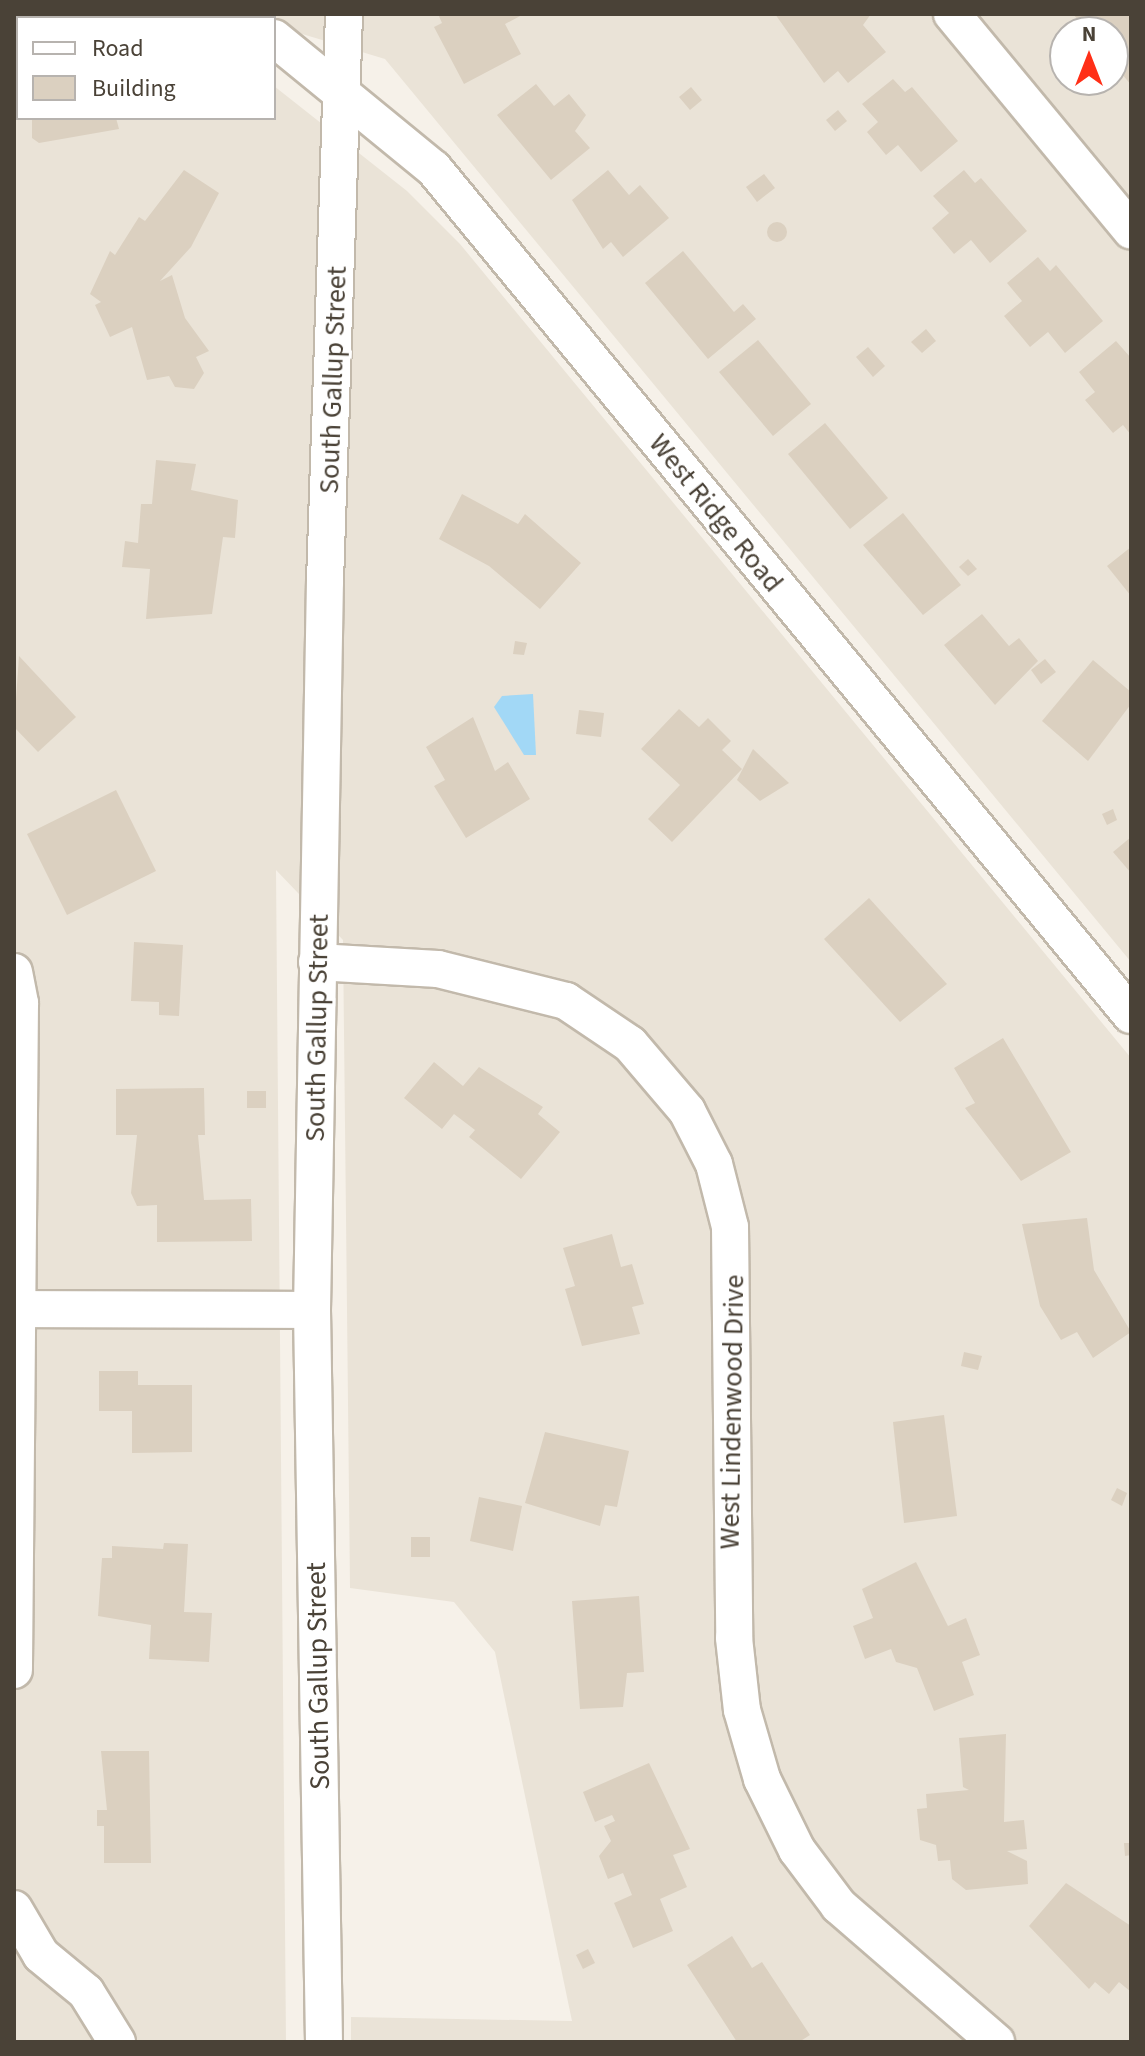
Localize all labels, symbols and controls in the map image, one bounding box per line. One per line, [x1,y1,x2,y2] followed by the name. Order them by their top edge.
[16,16,276,120] legend
[1049,16,1129,96] north arrow
[1082,18,1096,50] text: N
[92,31,144,66] text: Road
[92,71,176,106] text: Building
[312,266,354,494] street label: South Gallup Street
[642,427,790,599] street label: West Ridge Road
[298,914,336,1142] street label: South Gallup Street
[713,1274,751,1550] street label: West Lindenwood Drive
[299,1562,337,1790] street label: South Gallup Street

